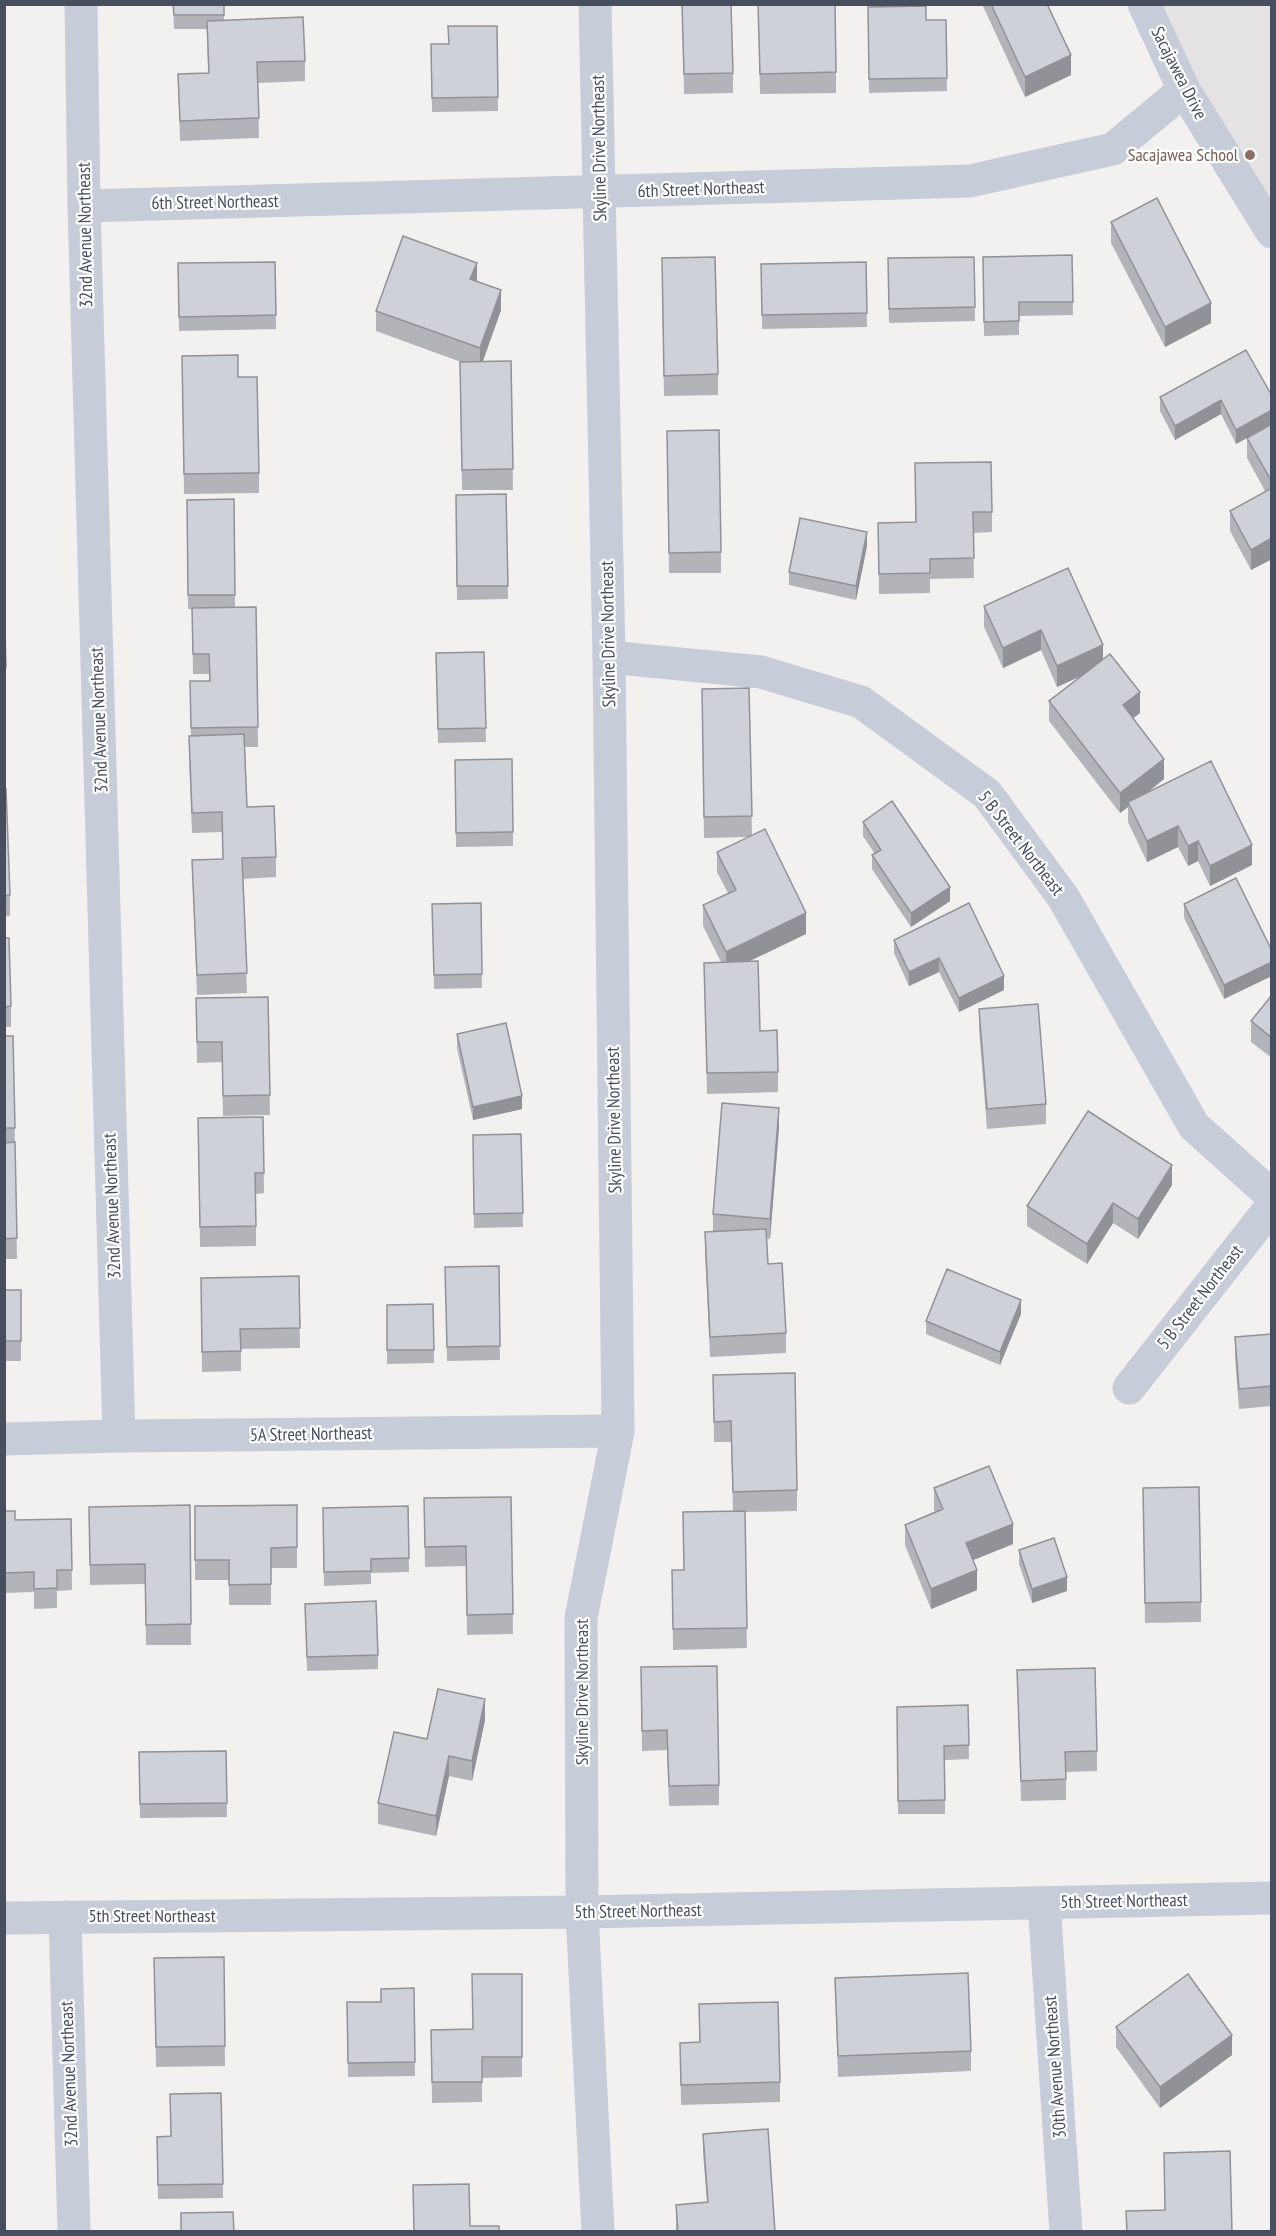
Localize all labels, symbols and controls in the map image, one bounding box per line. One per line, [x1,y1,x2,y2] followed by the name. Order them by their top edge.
[1146,22,1213,123] street label: Sacajawea Drive
[586,74,611,221] street label: Skyline Drive Northeast
[1128,143,1239,166] place label: Sacajawea School
[1243,148,1257,162] marker: Sacajawea School
[72,162,97,308] street label: 32nd Avenue Northeast
[637,175,765,202] street label: 6th Street Northeast
[151,189,279,214] street label: 6th Street Northeast
[595,560,620,707] street label: Skyline Drive Northeast
[84,647,113,793] street label: 32nd Avenue Northeast
[973,786,1069,900] street label: 5 B Street Northeast
[601,1046,626,1193] street label: Skyline Drive Northeast
[97,1133,126,1279] street label: 32nd Avenue Northeast
[1152,1240,1248,1354] street label: 5 B Street Northeast
[250,1421,372,1446] street label: 5A Street Northeast
[570,1619,593,1765] street label: Skyline Drive Northeast
[1060,1888,1188,1913] street label: 5th Street Northeast
[574,1898,702,1923] street label: 5th Street Northeast
[88,1904,216,1927] street label: 5th Street Northeast
[1038,1995,1071,2139] street label: 30th Avenue Northeast
[54,2001,83,2147] street label: 32nd Avenue Northeast

